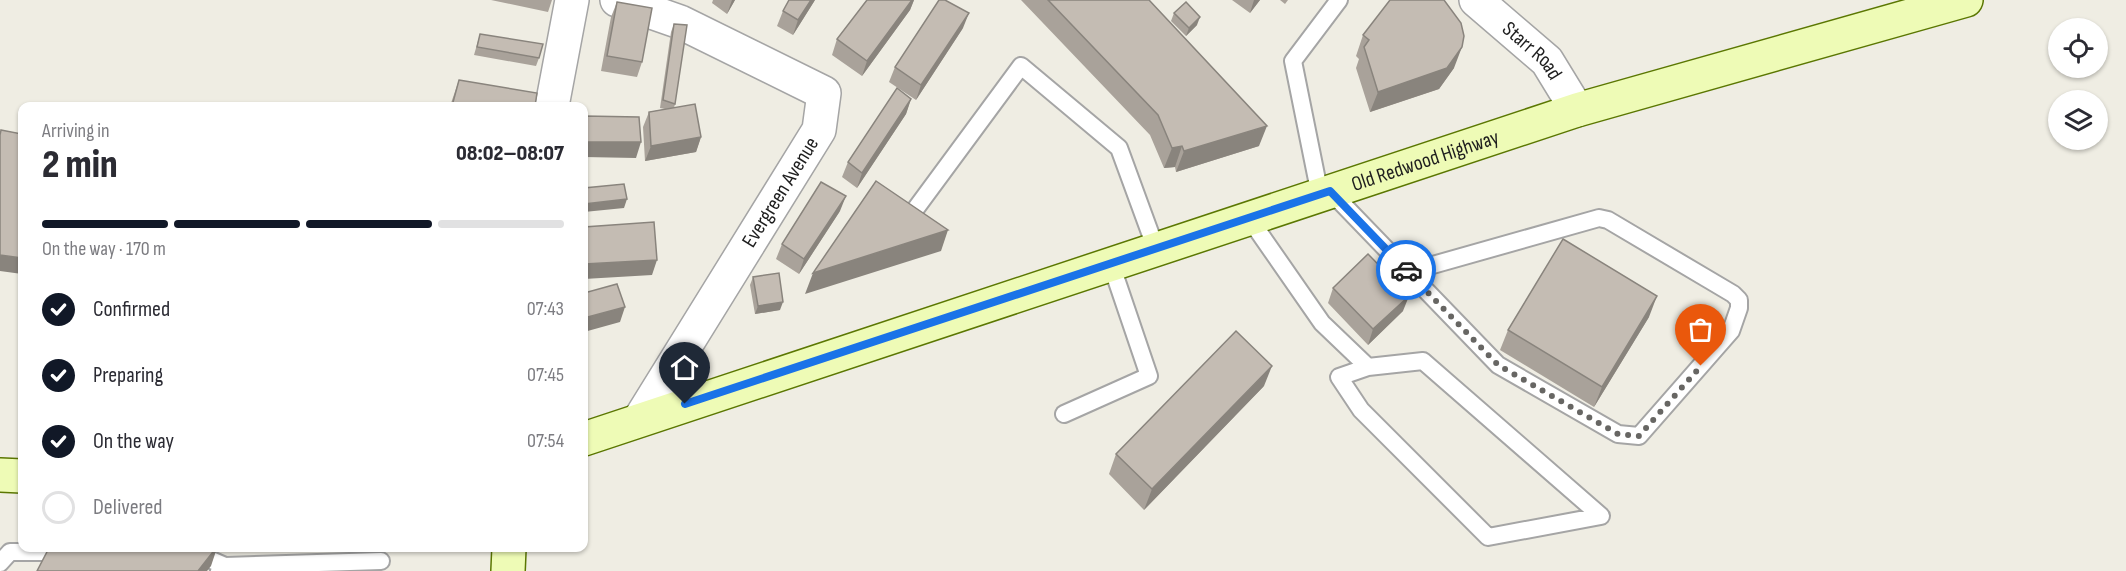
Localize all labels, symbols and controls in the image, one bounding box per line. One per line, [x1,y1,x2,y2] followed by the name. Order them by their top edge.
[1497,16,1567,84] street label: Starr Road
[2048,18,2108,150] map controls
[2048,18,2108,78] button: locate
[2048,90,2108,150] button: layers
[42,119,110,143] text: Arriving in
[1348,125,1502,197] street label: Old Redwood Highway
[737,133,824,252] street label: Evergreen Avenue
[456,140,564,167] text: 08:02–08:07
[42,142,118,189] text: 2 min
[42,237,166,261] text: On the way · 170 m
[1376,240,1436,300] courier
[1390,254,1423,287] icon: car
[42,293,75,326] icon: check
[93,296,170,323] text: Confirmed
[527,297,564,321] text: 07:43
[1675,304,1726,366] pin
[1684,313,1717,346] icon: bag
[659,342,710,404] pin
[668,351,701,384] icon: home
[42,359,75,392] icon: check
[93,362,163,389] text: Preparing
[527,363,564,387] text: 07:45
[42,425,75,458] icon: check
[93,428,174,455] text: On the way
[527,429,564,453] text: 07:54
[93,494,162,521] text: Delivered

